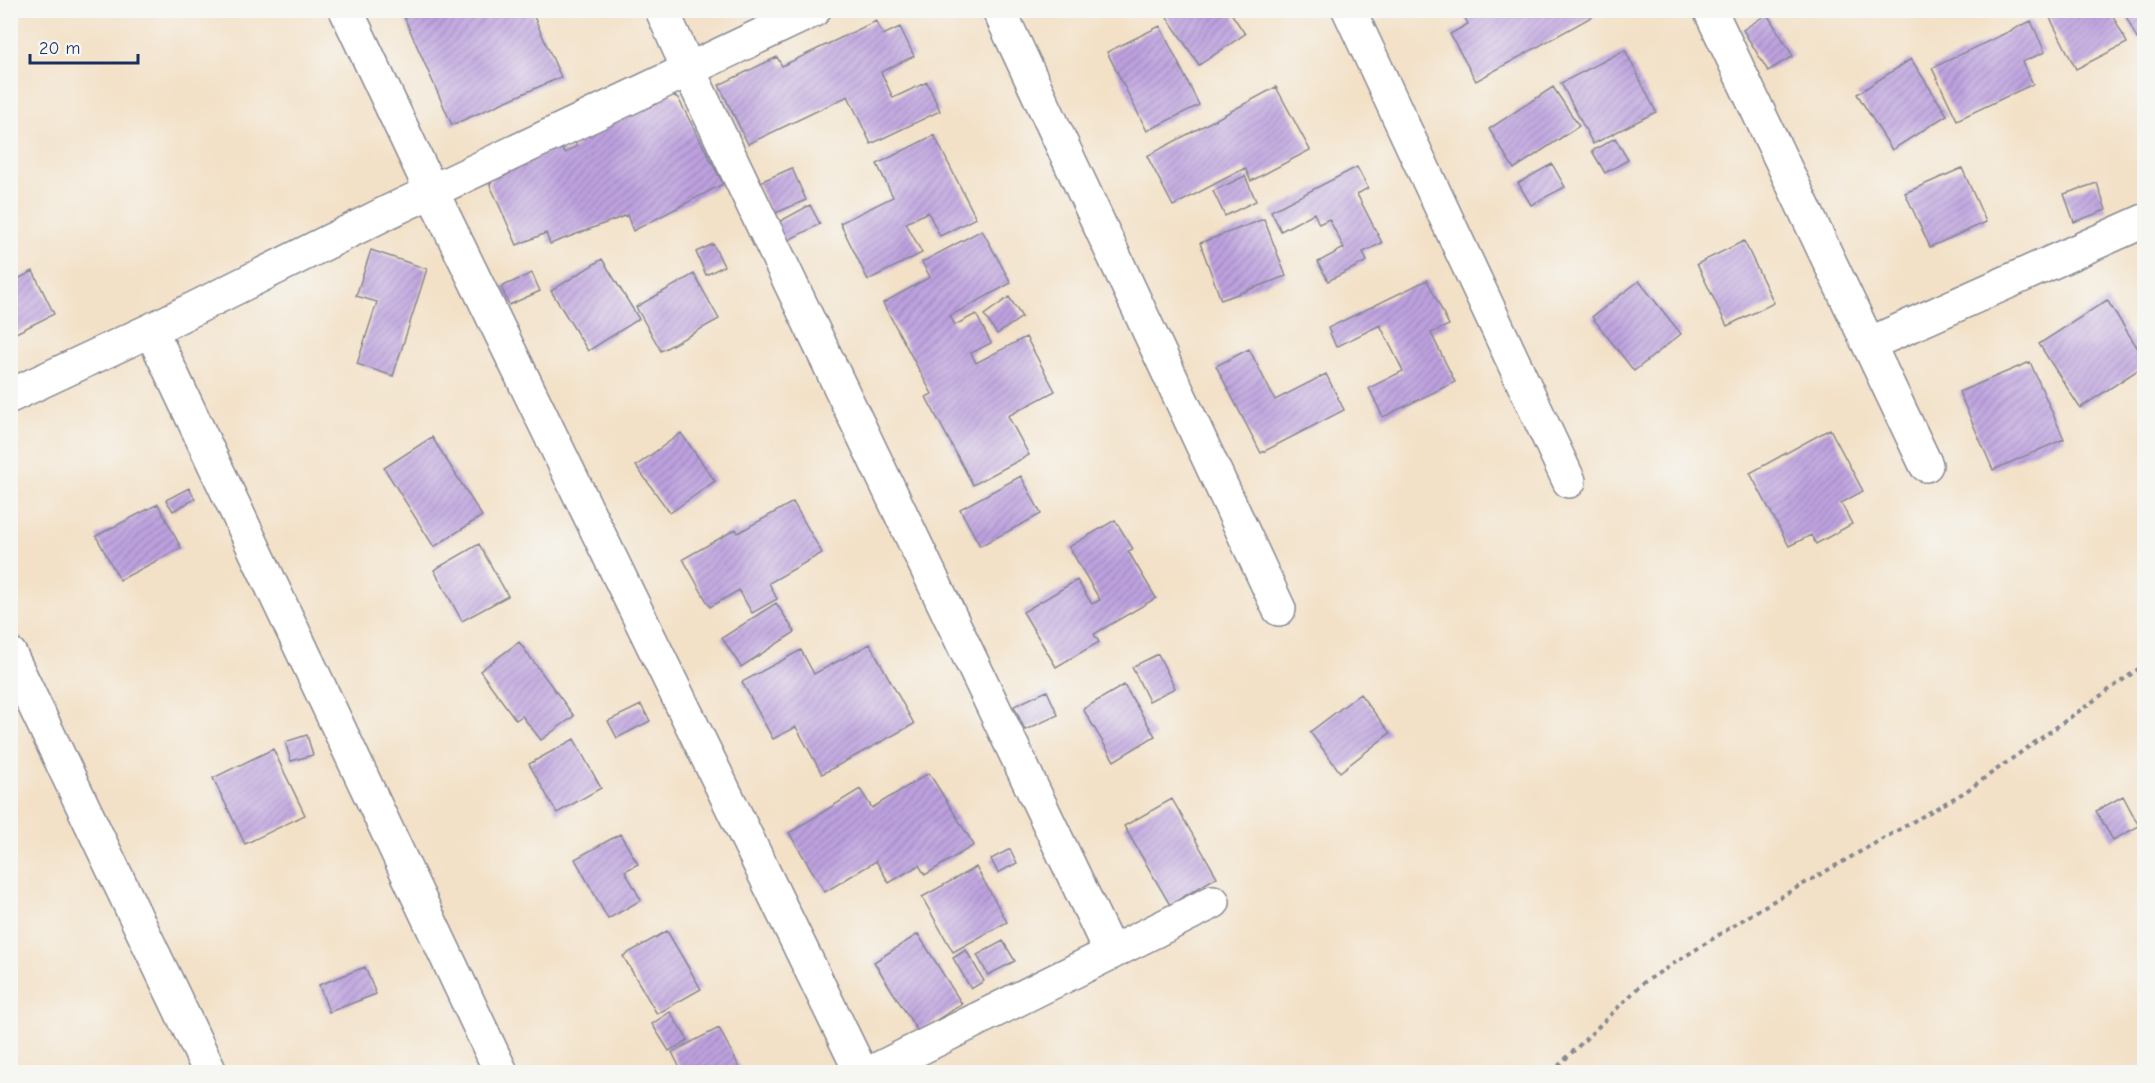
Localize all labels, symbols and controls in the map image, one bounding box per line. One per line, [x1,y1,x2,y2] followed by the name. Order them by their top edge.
[30,27,138,65] scale bar
[39,38,80,59] text: 20 m

